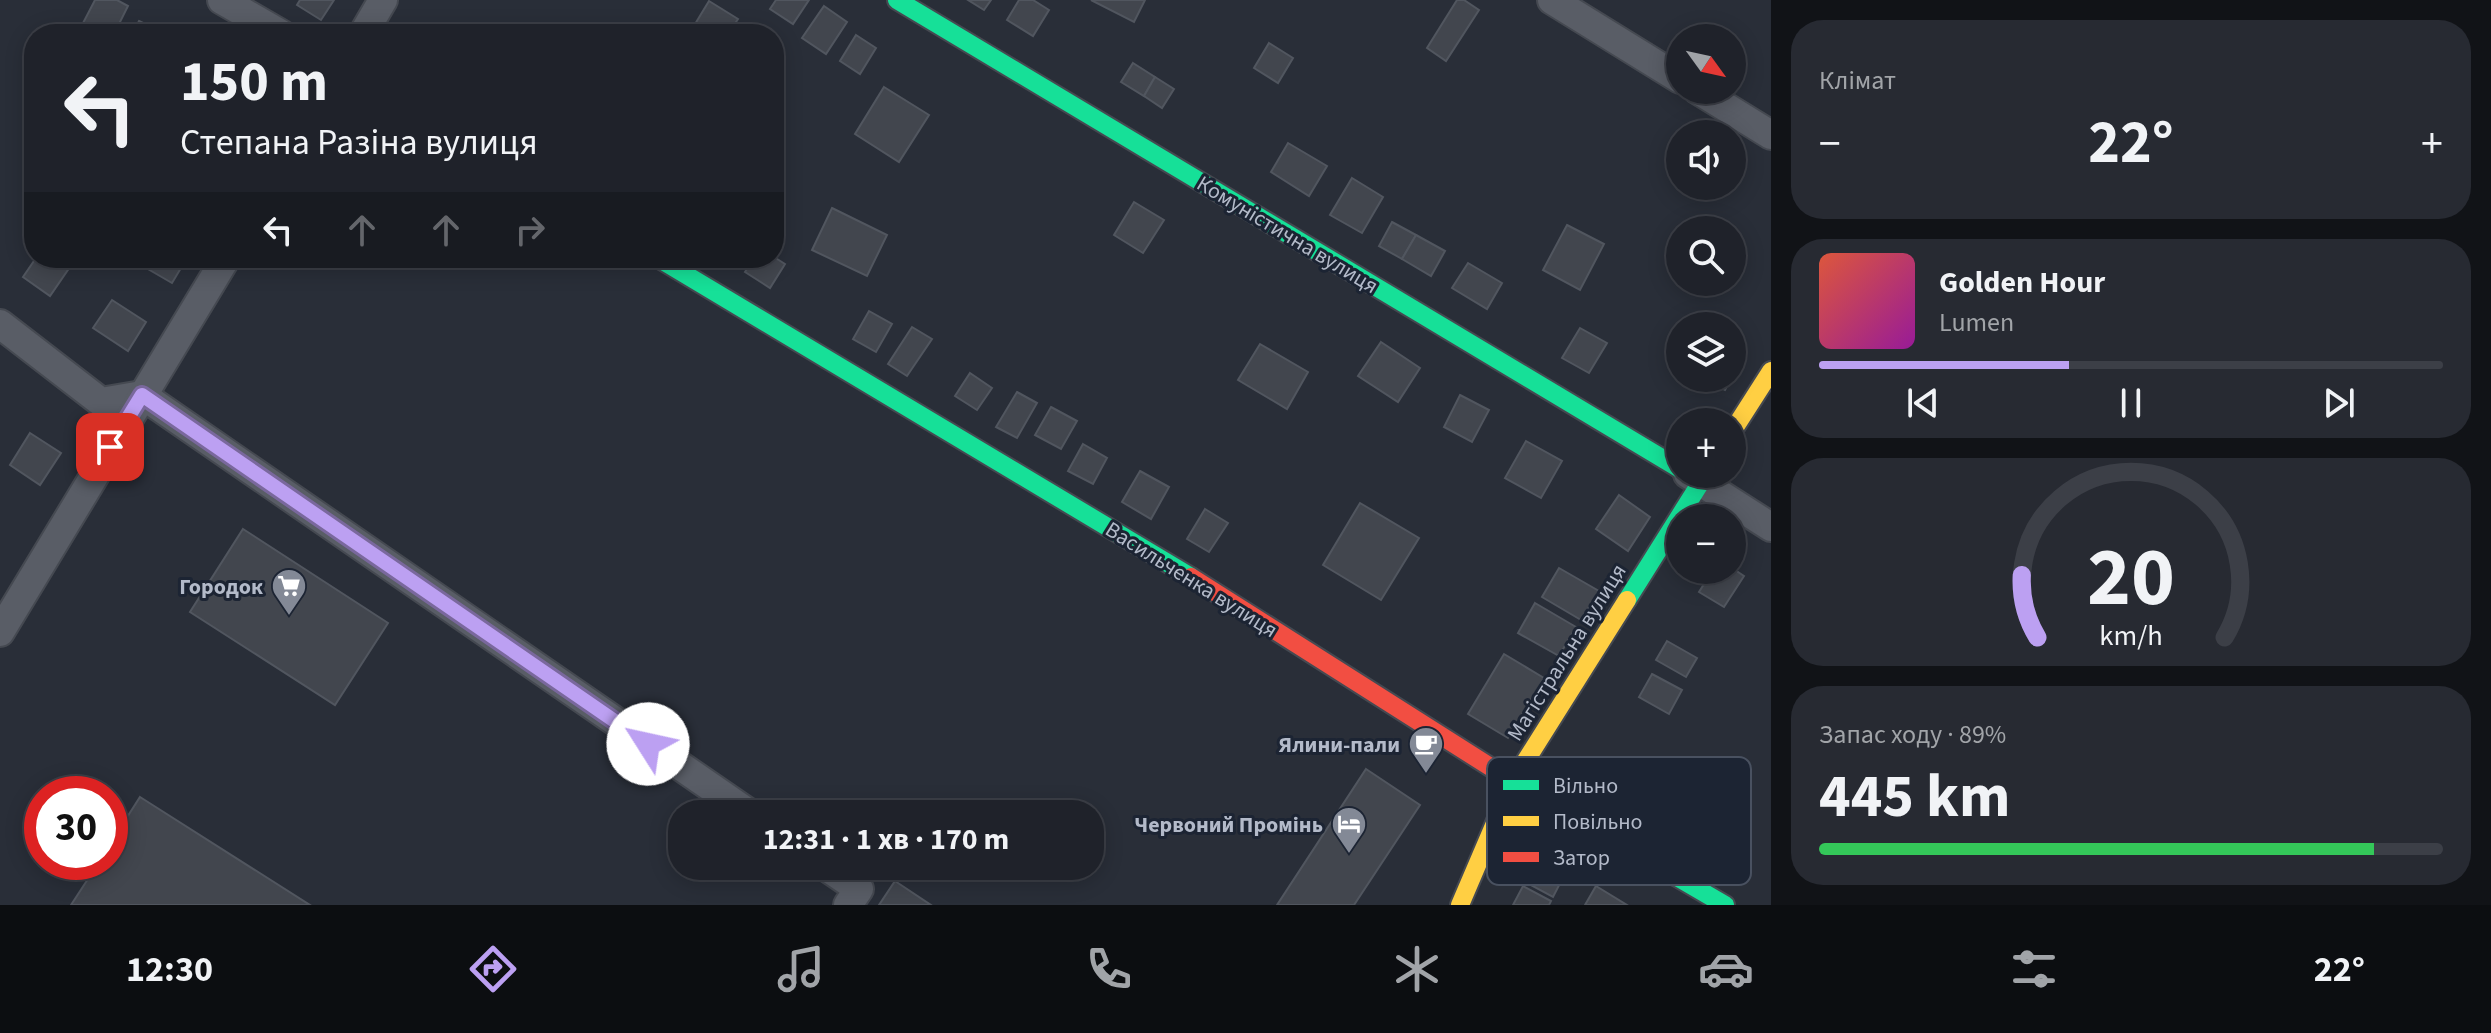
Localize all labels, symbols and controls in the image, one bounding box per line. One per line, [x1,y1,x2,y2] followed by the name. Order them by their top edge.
[1666,24,1746,104] north arrow
[1666,24,1746,584] map controls
[180,43,328,122] text: 150 m
[48,56,152,160] icon: left
[1819,62,1896,99] text: Клімат
[2088,101,2174,186] text: 22°
[1819,113,1841,176] text: −
[2421,113,2443,176] text: +
[180,117,538,168] text: Степана Разіна вулиця
[1666,120,1746,200] button: sound
[1191,168,1384,302] street label: Комуністична вулиця
[256,208,300,252] icon: left
[340,208,384,252] icon: ahead
[424,208,468,252] icon: ahead
[508,208,552,252] icon: right
[1666,216,1746,296] button: search
[1939,261,2105,304] text: Golden Hour
[1939,304,2014,341] text: Lumen
[1666,312,1746,392] button: layers
[1901,381,1945,425] icon: previous
[2109,381,2153,425] icon: pause
[2317,381,2361,425] icon: next
[1666,408,1746,488] button: +
[76,413,144,481] pin
[88,425,132,469] icon: arrive
[1666,504,1746,584] button: −
[1099,514,1284,646] street label: Васильченка вулиця
[2087,519,2175,637] text: 20
[1499,558,1634,747] street label: Магістральна вулиця
[270,567,308,617] supermarket icon: Городок
[179,571,263,603] place label: Городок
[2099,616,2163,656] text: km/h
[606,702,690,786] position arrow
[1819,716,2006,753] text: Запас ходу · 89%
[1407,725,1445,775] cafe icon: Ялини-пали
[1278,729,1400,761] place label: Ялини-пали
[1819,755,2010,840] text: 445 km
[1487,757,1751,885] legend
[1553,770,1618,802] text: Вільно
[24,776,128,880] speed limit sign: 30
[1330,805,1368,855] hotel icon: Червоний Промінь
[1553,806,1642,838] text: Повільно
[1134,809,1323,841] place label: Червоний Промінь
[763,818,1009,861] text: 12:31 · 1 хв · 170 m
[1553,842,1610,874] text: Затор
[465,941,521,997] icon: directions
[773,941,829,997] icon: music
[1081,941,1137,997] icon: phone
[1389,941,1445,997] icon: climate
[1698,941,1754,997] icon: car
[2006,941,2062,997] icon: filters
[126,944,213,995] text: 12:30
[2314,944,2365,995] text: 22°

